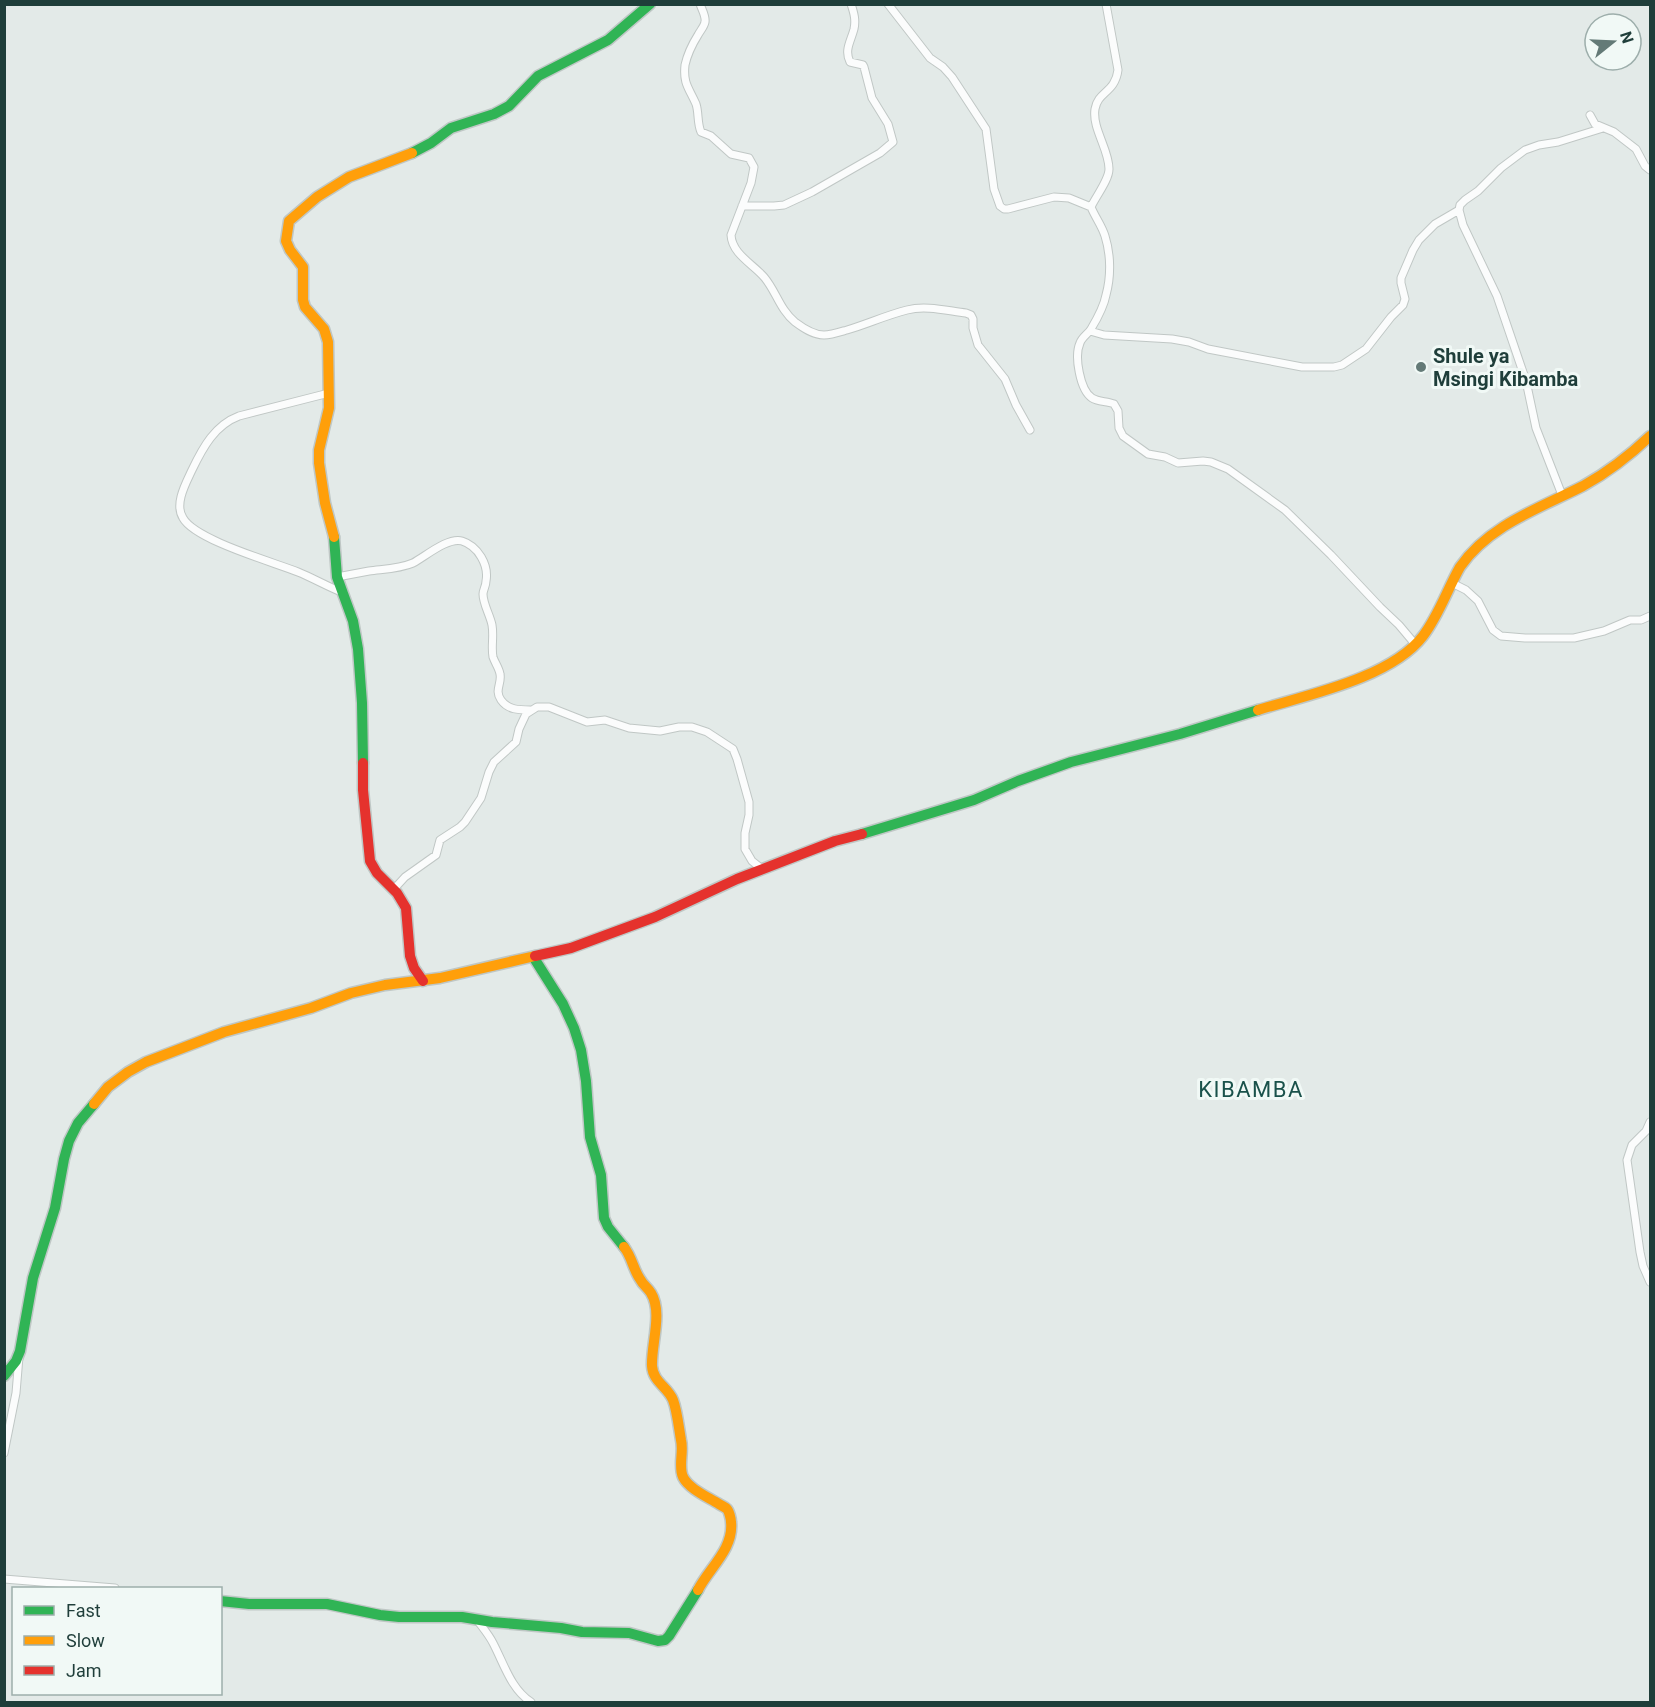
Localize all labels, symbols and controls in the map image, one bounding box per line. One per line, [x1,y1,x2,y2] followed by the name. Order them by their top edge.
[1583,12,1643,72] north arrow
[1616,29,1638,46] text: N
[1433,344,1579,391] place label: Shule ya Msingi Kibamba
[1414,360,1428,374] marker: Shule ya Msingi Kibamba
[1198,1077,1304,1102] district label: KIBAMBA
[12,1587,222,1695] legend
[66,1600,101,1621] text: Fast
[66,1630,105,1651] text: Slow
[66,1660,102,1681] text: Jam

